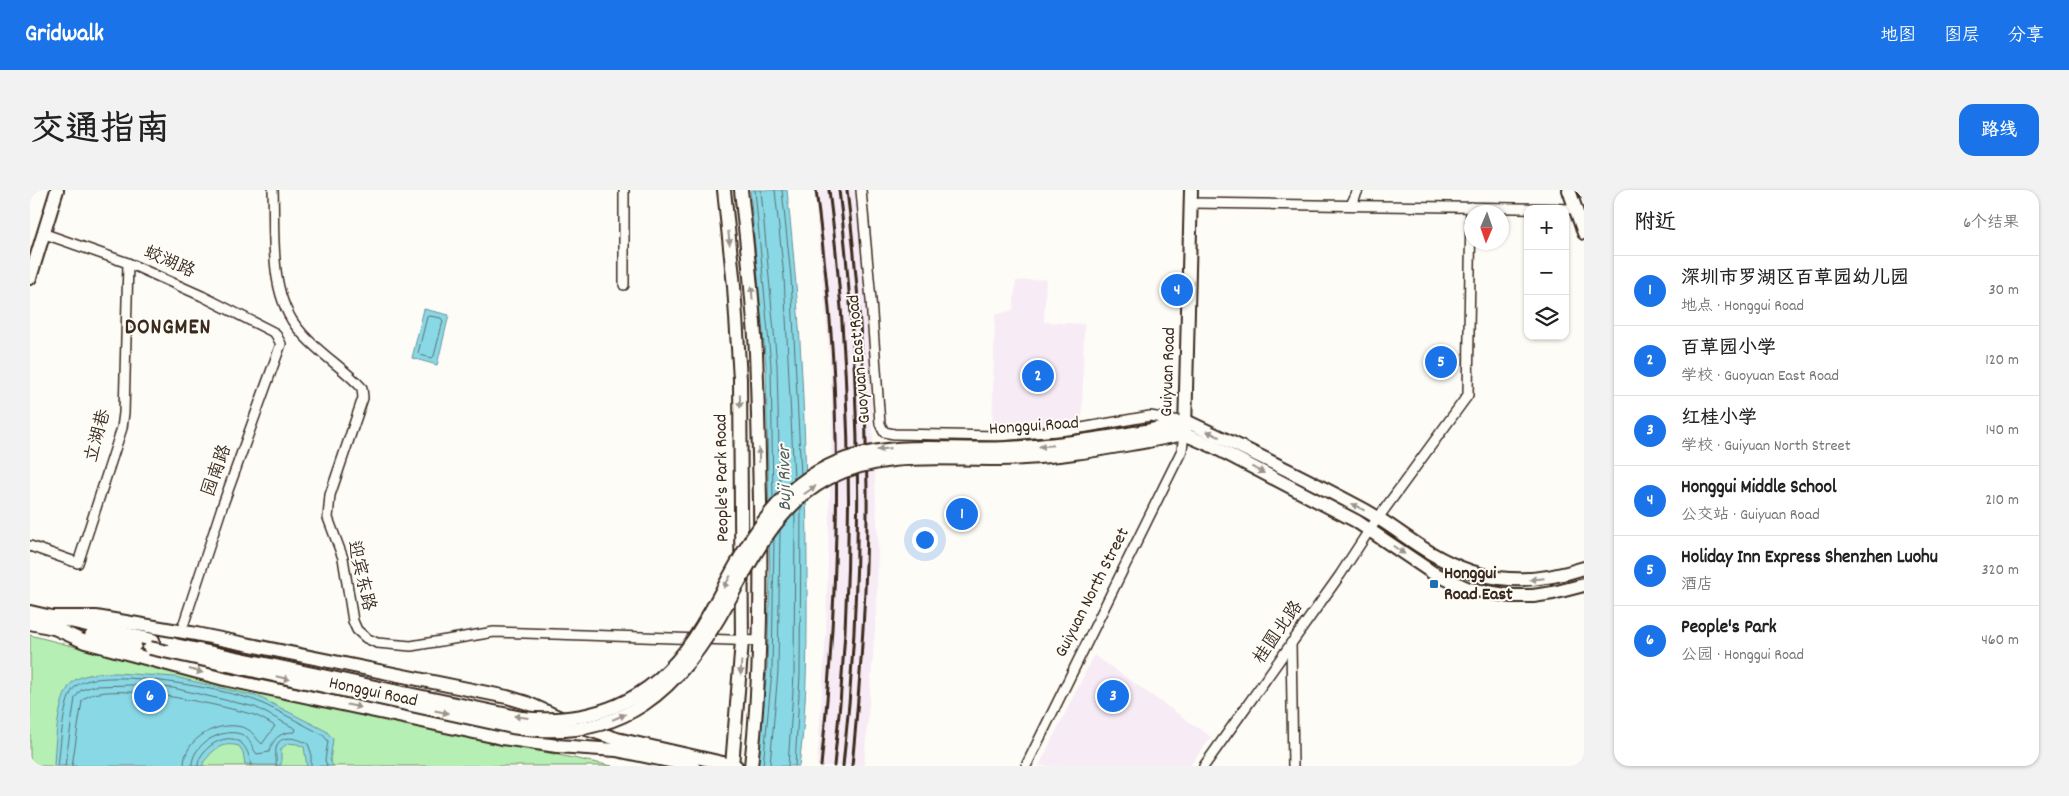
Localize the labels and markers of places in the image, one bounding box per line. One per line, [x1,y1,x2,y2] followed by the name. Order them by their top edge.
[1161,271,1193,309] pin: 4
[1425,343,1457,381] pin: 5
[1022,357,1054,395] pin: 2
[946,495,978,533] pin: 1
[1444,562,1513,608] place label: Honggui Road East
[1428,578,1440,590] marker: Honggui Road East
[134,677,166,715] pin: 6
[1097,677,1129,715] pin: 3

